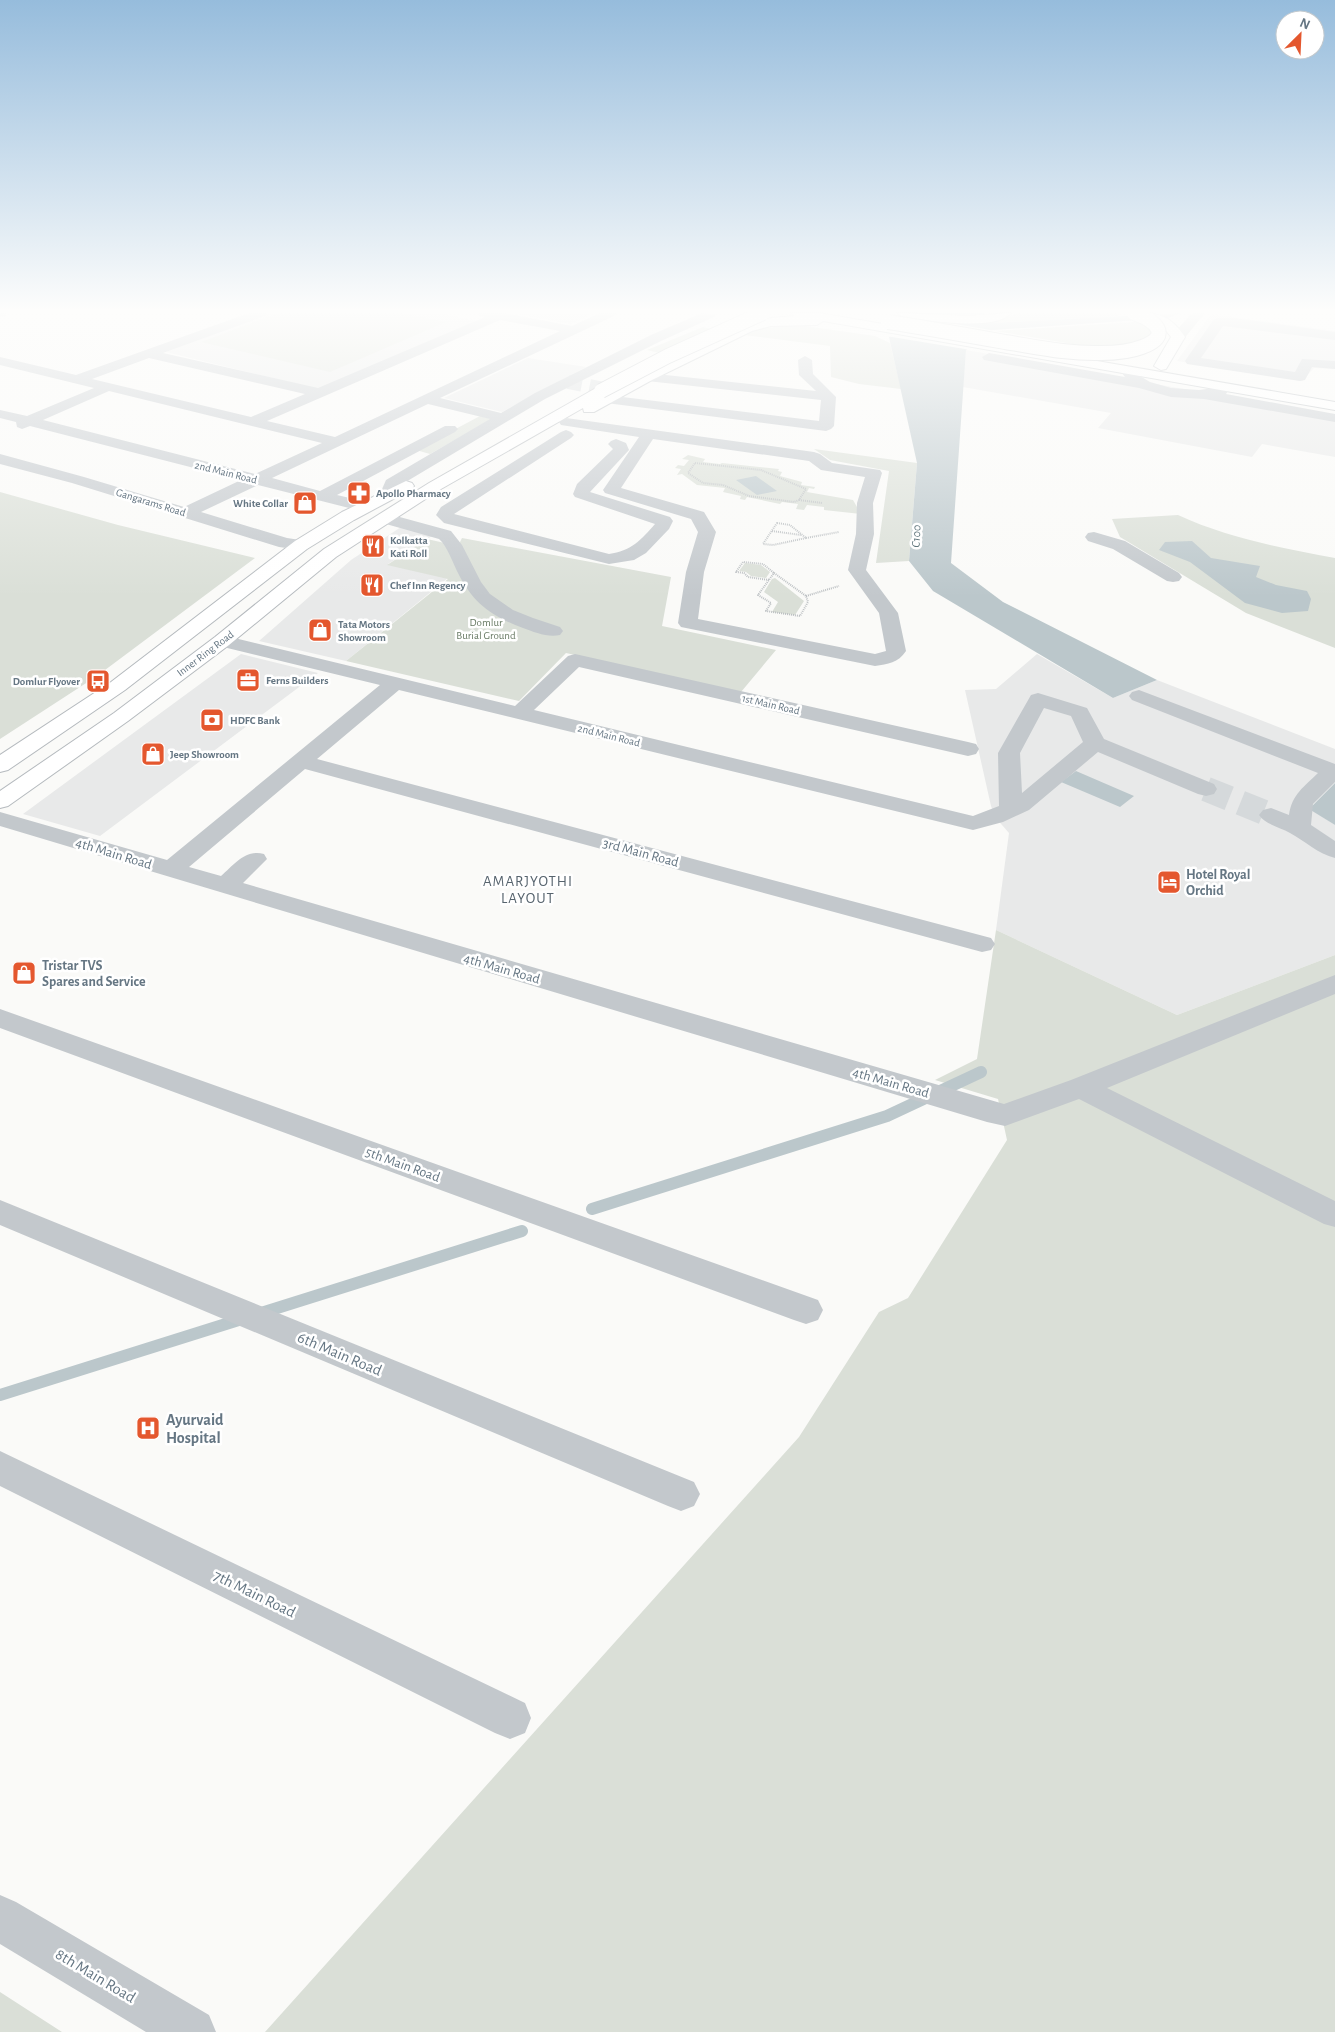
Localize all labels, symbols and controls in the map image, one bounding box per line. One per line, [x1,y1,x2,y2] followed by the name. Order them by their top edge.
[1275,10,1325,60] north arrow
[1298,16,1312,32] text: N
[194,459,258,486] street label: 2nd Main Road
[346,480,372,506] pharmacy icon: Apollo Pharmacy
[115,487,187,518] street label: Gangarams Road
[376,488,451,499] place label: Apollo Pharmacy
[292,490,318,516] shop icon: White Collar
[233,498,288,509] place label: White Collar
[909,524,923,548] water label: C100
[360,533,386,559] restaurant icon: Kolkatta Kati Roll
[390,535,429,559] place label: Kolkatta Kati Roll
[359,572,385,598] restaurant icon: Chef Inn Regency
[390,580,465,591] place label: Chef Inn Regency
[307,617,333,643] shop icon: Tata Motors Showroom
[456,617,516,641] park label: Domlur Burial Ground
[338,619,390,643] place label: Tata Motors Showroom
[175,628,236,678] street label: Inner Ring Road
[235,667,261,693] office icon: Ferns Builders
[85,668,111,694] bus stop icon: Domlur Flyover
[266,675,328,686] place label: Ferns Builders
[13,676,80,687] place label: Domlur Flyover
[741,693,801,717] street label: 1st Main Road
[199,707,225,733] bank icon: HDFC Bank
[230,715,281,726] place label: HDFC Bank
[577,722,641,749] street label: 2nd Main Road
[140,741,166,767] shop icon: Jeep Showroom
[170,749,239,760] place label: Jeep Showroom
[74,836,153,872] street label: 4th Main Road
[601,836,680,870] street label: 3rd Main Road
[1186,868,1250,898] place label: Hotel Royal Orchid
[1156,869,1182,895] hotel icon: Hotel Royal Orchid
[483,874,573,906] district label: AMARJYOTHI LAYOUT
[462,951,542,987] street label: 4th Main Road
[42,959,146,989] place label: Tristar TVS Spares and Service
[11,960,37,986] shop icon: Tristar TVS Spares and Service
[851,1065,931,1101] street label: 4th Main Road
[364,1145,442,1185] street label: 5th Main Road
[295,1329,384,1379] street label: 6th Main Road
[166,1412,224,1446] place label: Ayurvaid Hospital
[135,1415,161,1441] hospital icon: Ayurvaid Hospital
[211,1567,298,1621] street label: 7th Main Road
[53,1946,138,2006] street label: 8th Main Road

